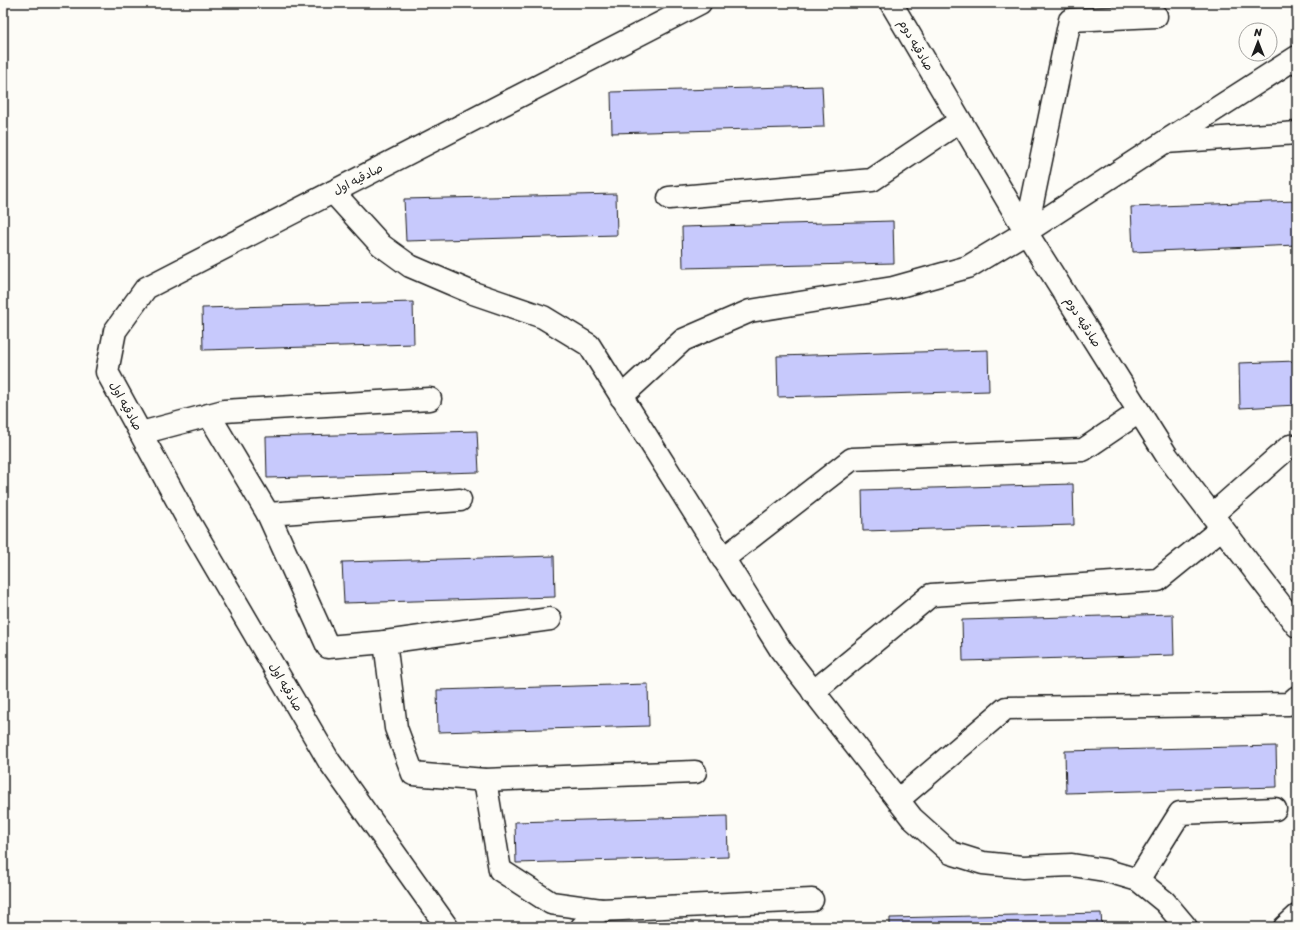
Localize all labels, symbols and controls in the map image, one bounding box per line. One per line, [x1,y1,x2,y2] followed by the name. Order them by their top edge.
[892,15,940,75] street label: صادقیه دوم
[1238,22,1278,62] north arrow
[1253,23,1262,42] text: N
[329,157,387,201] street label: صادقیه اول
[1059,292,1107,352] street label: صادقیه دوم
[103,377,149,435] street label: صادقیه اول
[263,658,309,716] street label: صادقیه اول

